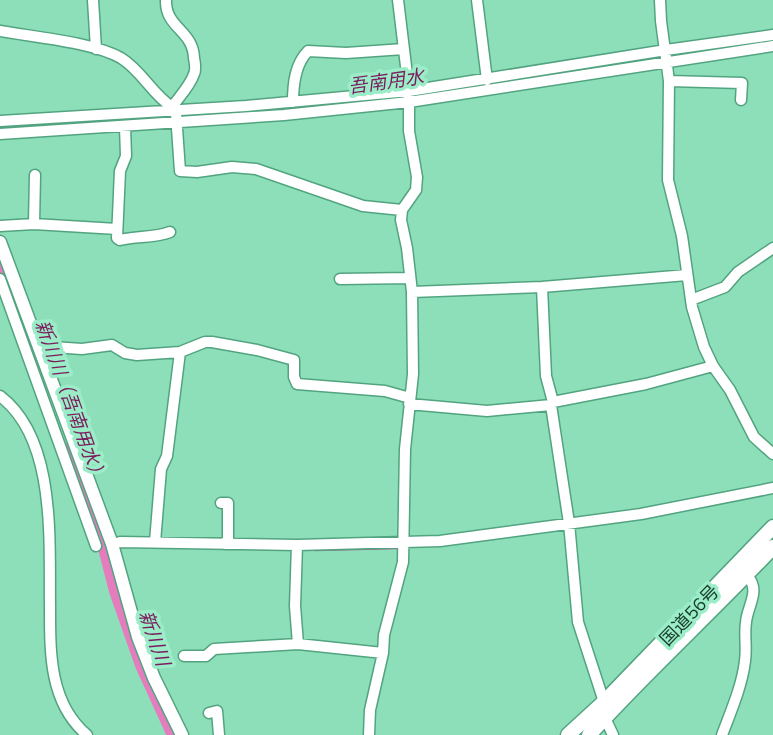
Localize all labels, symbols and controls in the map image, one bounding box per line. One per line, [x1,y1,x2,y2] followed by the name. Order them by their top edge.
[347,64,427,98] water label: 吾南用水
[30,317,112,485] water label: 新川川（吾南用水）
[654,580,724,650] street label: 国道56号
[134,607,176,671] water label: 新川川

